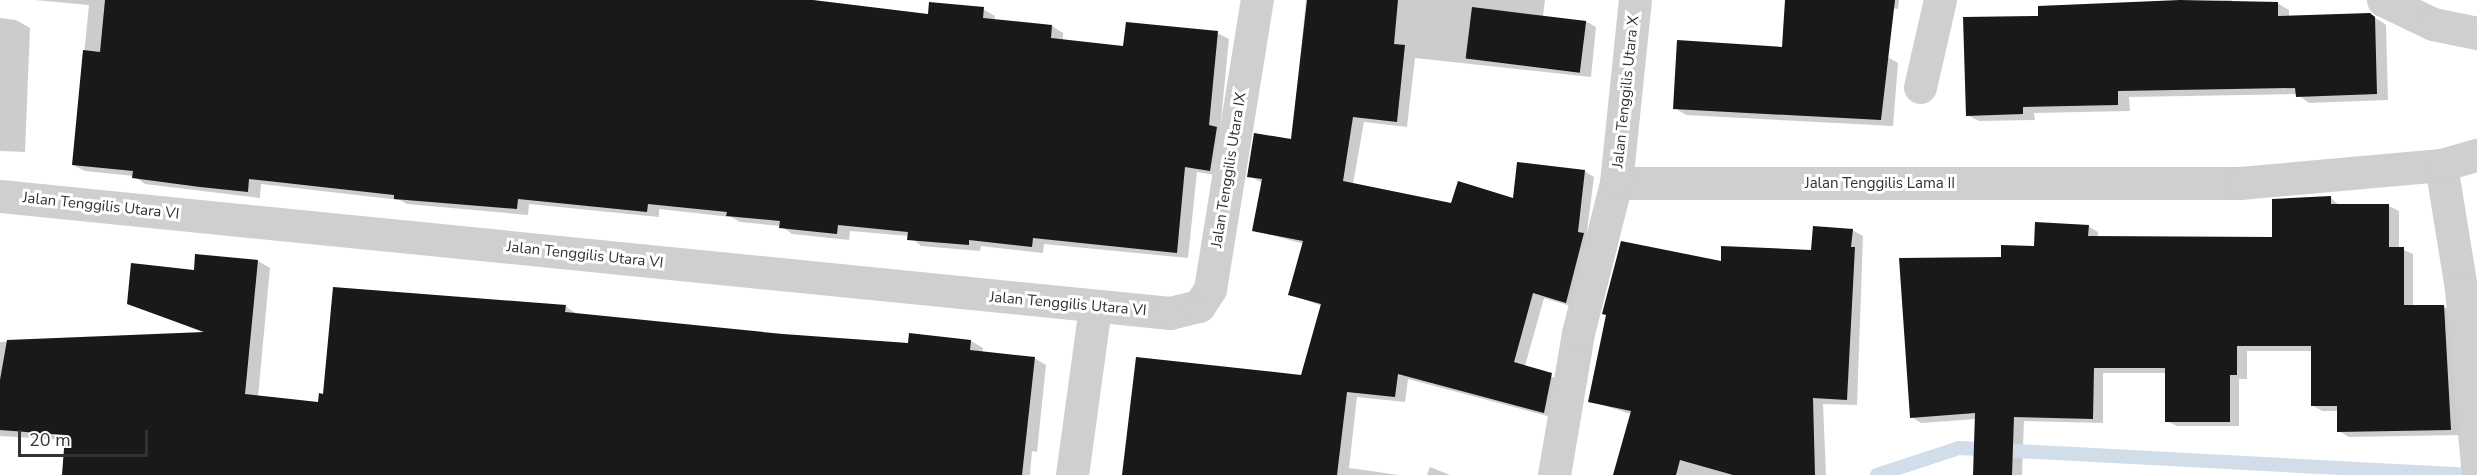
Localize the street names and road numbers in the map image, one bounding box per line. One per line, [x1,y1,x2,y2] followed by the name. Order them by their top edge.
[1609,15,1643,169] street label: Jalan Tenggilis Utara X
[1208,91,1250,249] street label: Jalan Tenggilis Utara IX
[1805,175,1955,193] street label: Jalan Tenggilis Lama II
[22,189,180,223] street label: Jalan Tenggilis Utara VI
[506,238,664,272] street label: Jalan Tenggilis Utara VI
[989,288,1147,320] street label: Jalan Tenggilis Utara VI

